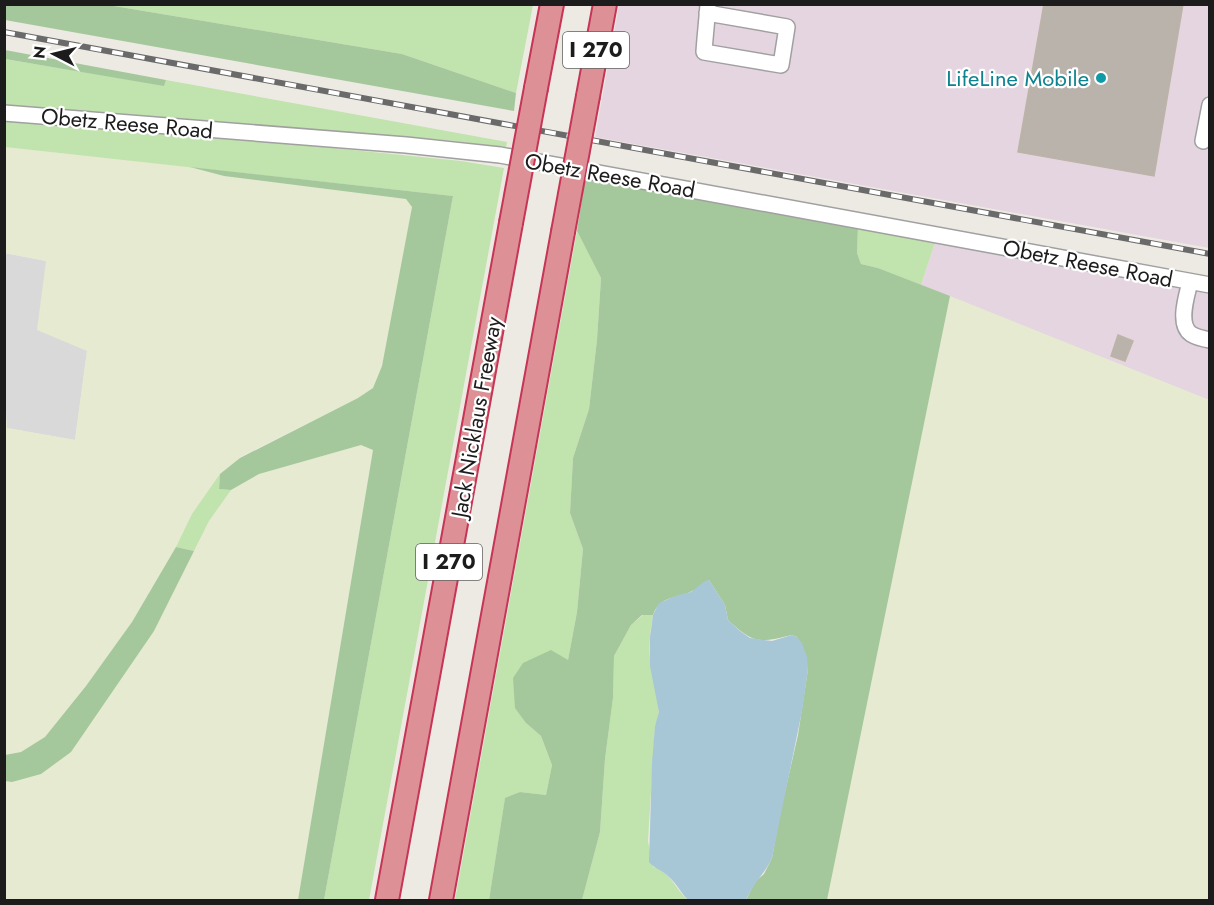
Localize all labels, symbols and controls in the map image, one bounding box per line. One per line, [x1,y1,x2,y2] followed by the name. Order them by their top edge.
[24,24,84,84] north arrow
[563,32,629,68] road number: I 270
[27,45,52,60] text: N
[946,62,1089,94] place label: LifeLine Mobile
[1094,71,1108,85] marker: LifeLine Mobile
[40,100,214,146] street label: Obetz Reese Road
[522,144,698,206] street label: Obetz Reese Road
[1000,231,1176,295] street label: Obetz Reese Road
[442,314,509,523] street label: Jack Nicklaus Freeway
[416,544,482,580] road number: I 270

